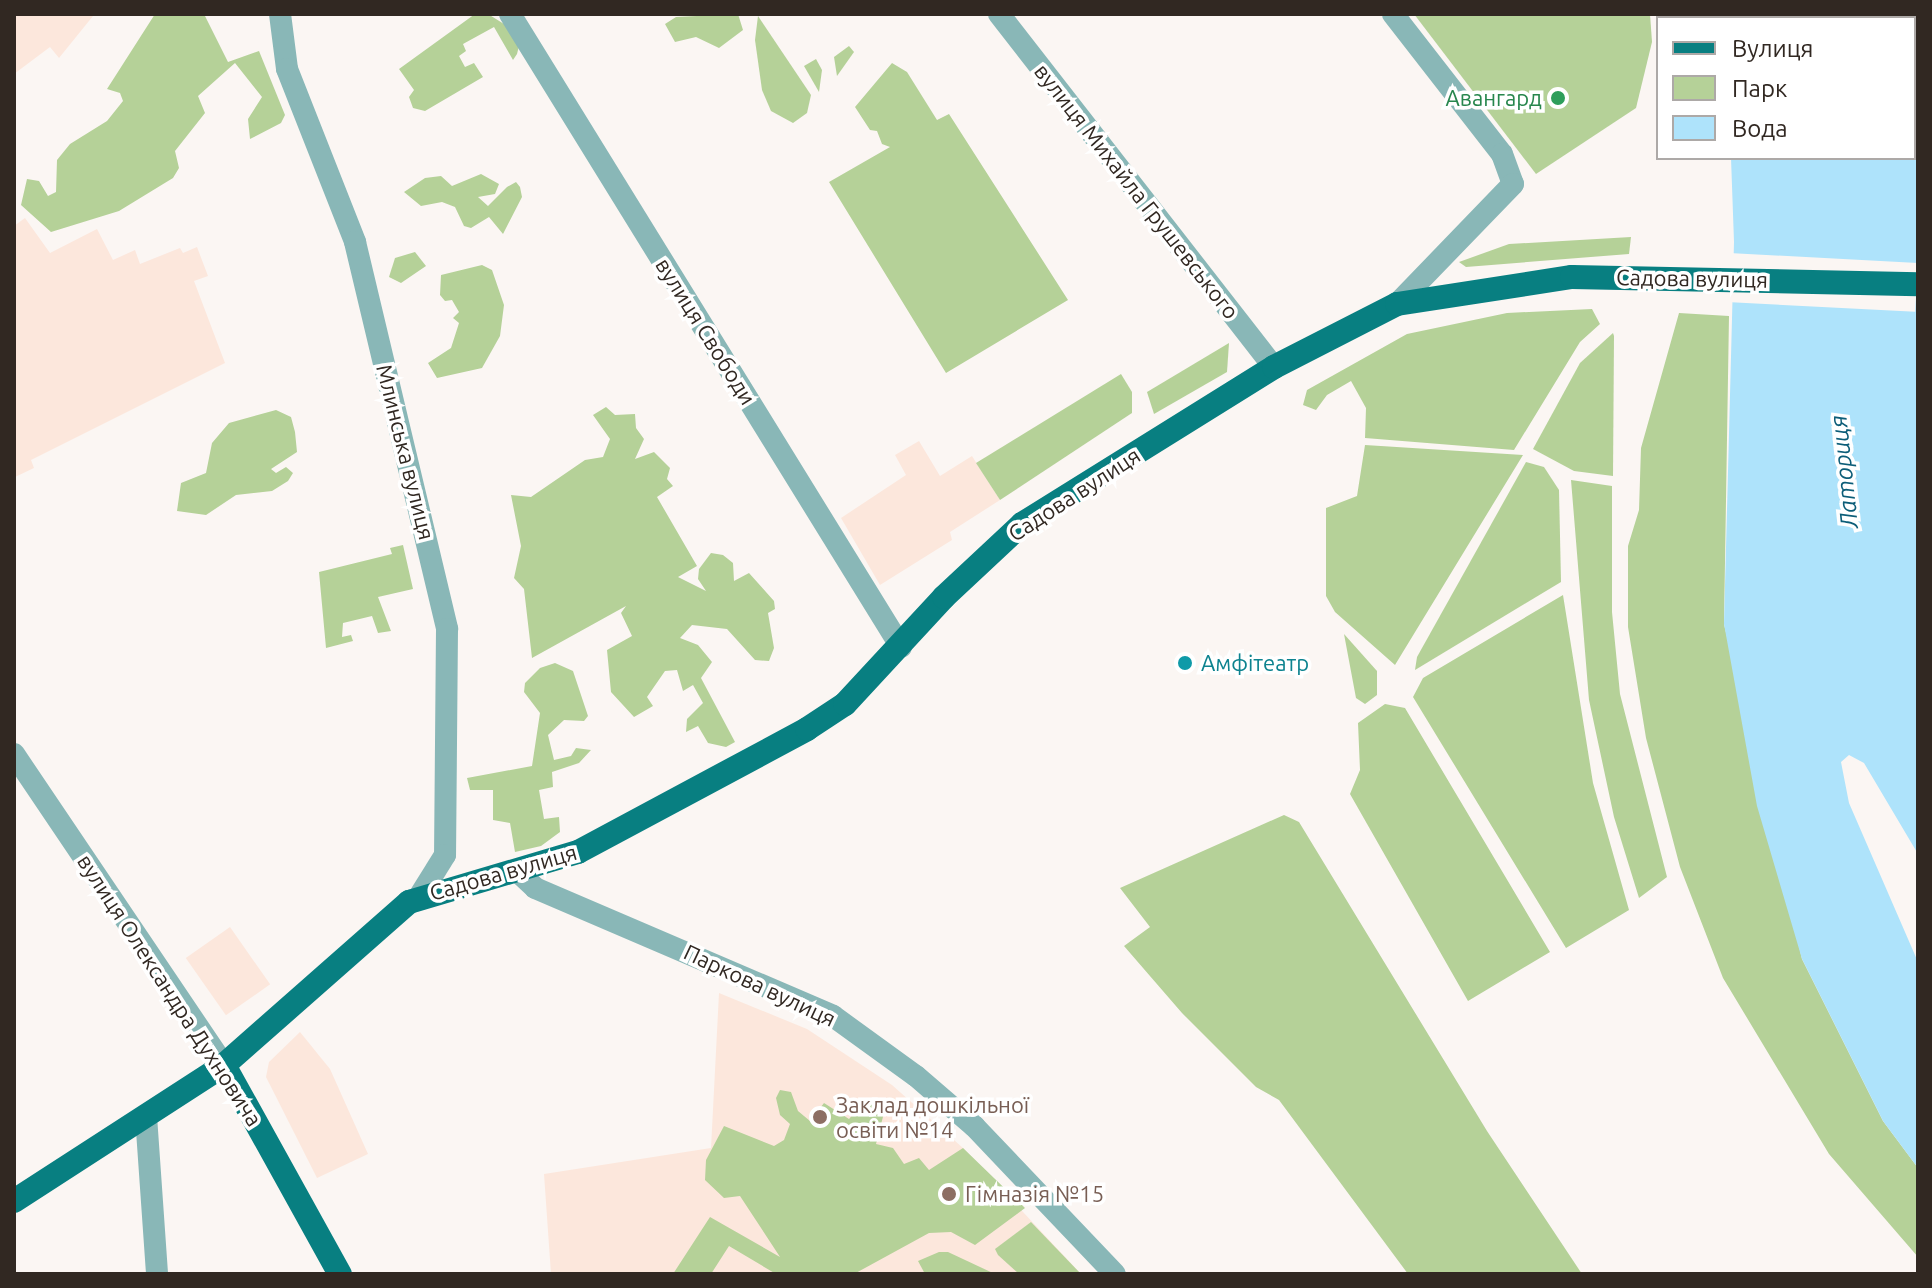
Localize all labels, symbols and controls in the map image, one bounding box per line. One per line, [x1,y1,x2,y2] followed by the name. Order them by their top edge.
[1656,16,1916,160] legend
[1732,35,1814,62] text: Вулиця
[1029,58,1245,324] street label: вулиця Михайла Грушевського
[1732,75,1787,102] text: Парк
[1445,85,1542,111] place label: Авангард
[1549,89,1567,107] marker: Авангард
[1732,115,1788,142] text: Вода
[650,253,762,409] street label: вулиця Свободи
[1616,263,1768,293] street label: Садова вулиця
[371,361,441,543] street label: Млинська вулиця
[1824,414,1864,530] water label: Латориця
[1003,442,1145,546] street label: Садова вулиця
[1201,650,1309,676] place label: Амфітеатр
[1176,654,1194,672] marker: Амфітеатр
[426,838,580,906] street label: Садова вулиця
[72,849,268,1131] street label: вулиця Олександра Духновича
[680,938,840,1032] street label: Паркова вулиця
[836,1091,1029,1142] place label: Заклад дошкільної освіти №14
[811,1108,829,1126] marker: Заклад дошкільної освіти №14
[965,1181,1104,1207] place label: Гімназія №15
[940,1185,958,1203] marker: Гімназія №15

